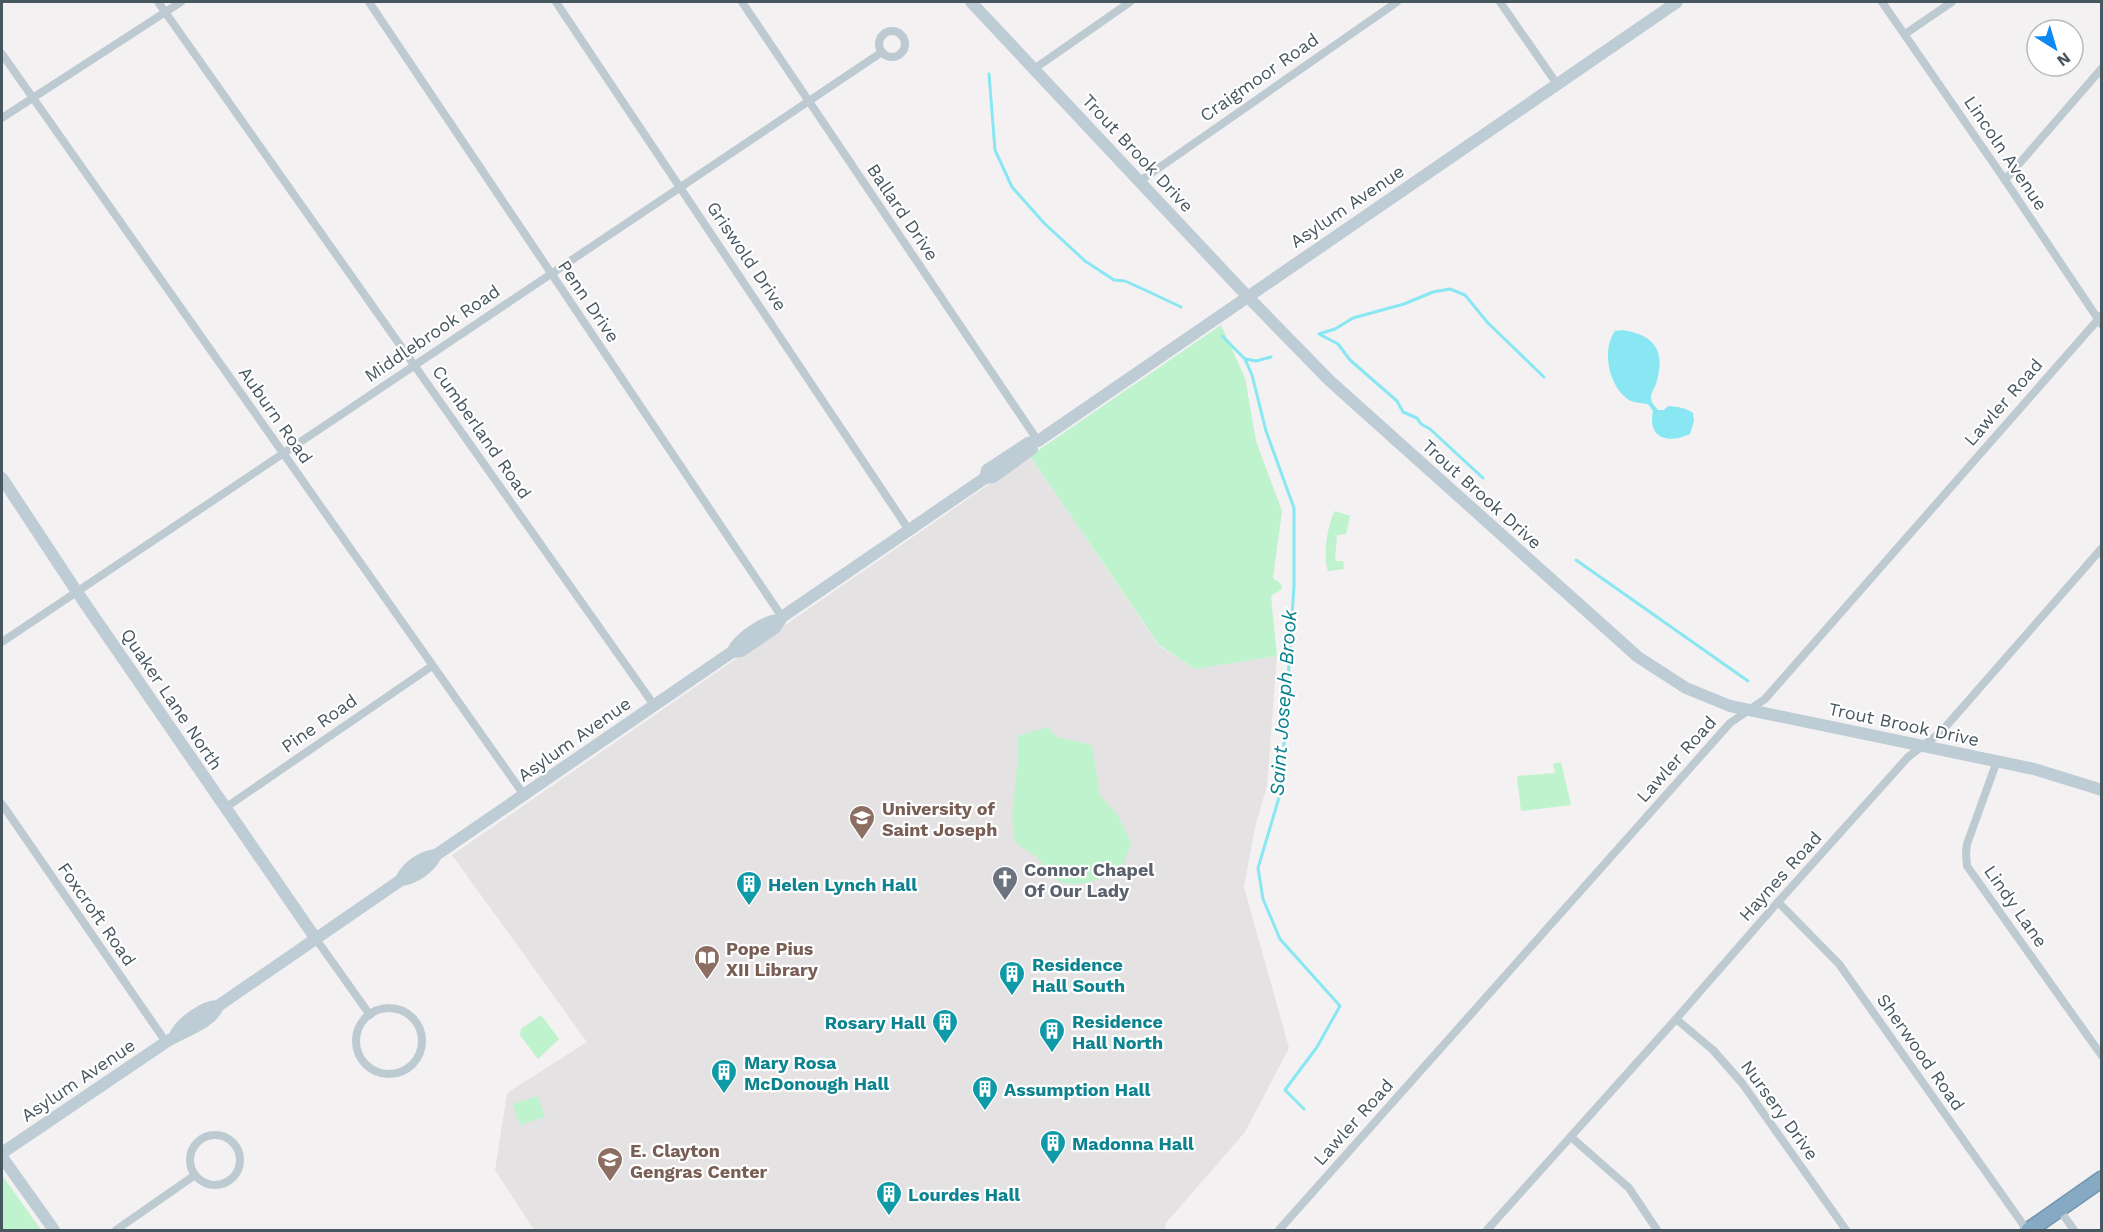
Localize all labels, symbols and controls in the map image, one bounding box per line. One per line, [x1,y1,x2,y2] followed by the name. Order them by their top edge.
[2025,18,2085,78] north arrow
[1196,28,1322,126] street label: Craigmoor Road
[2053,48,2074,71] text: N
[1078,90,1198,216] street label: Trout Brook Drive
[1960,92,2052,214] street label: Lincoln Avenue
[863,160,943,264] street label: Ballard Drive
[1286,160,1408,252] street label: Asylum Avenue
[703,197,791,315] street label: Griswold Drive
[554,256,624,346] street label: Penn Drive
[360,280,504,386] street label: Middlebrook Road
[1959,354,2047,450] street label: Lawler Road
[428,361,536,503] street label: Cumberland Road
[235,362,317,468] street label: Auburn Road
[1418,435,1546,553] street label: Trout Brook Drive
[1265,608,1302,797] water label: Saint Joseph Brook
[117,624,227,774] street label: Quaker Lane North
[277,689,361,757] street label: Pine Road
[514,692,634,786] street label: Asylum Avenue
[1827,698,1981,750] street label: Trout Brook Drive
[1632,712,1720,806] street label: Lawler Road
[882,798,997,840] place label: University of Saint Joseph
[847,803,877,841] school or university icon: University of Saint Joseph
[1734,827,1826,925] street label: Haynes Road
[54,858,140,970] street label: Foxcroft Road
[1024,859,1154,901] place label: Connor Chapel Of Our Lady
[1980,861,2052,951] street label: Lindy Lane
[990,864,1020,902] church icon: Connor Chapel Of Our Lady
[734,869,764,907] building icon: Helen Lynch Hall
[768,874,917,895] place label: Helen Lynch Hall
[726,938,819,980] place label: Pope Pius XII Library
[692,943,722,981] library icon: Pope Pius XII Library
[1032,954,1125,996] place label: Residence Hall South
[997,959,1027,997] building icon: Residence Hall South
[1873,989,1969,1115] street label: Sherwood Road
[930,1007,960,1045] building icon: Rosary Hall
[1072,1011,1163,1053] place label: Residence Hall North
[825,1012,926,1033] place label: Rosary Hall
[1037,1016,1067,1054] building icon: Residence Hall North
[17,1034,139,1126] street label: Asylum Avenue
[744,1052,889,1094] place label: Mary Rosa McDonough Hall
[1737,1056,1823,1164] street label: Nursery Drive
[709,1057,739,1095] building icon: Mary Rosa McDonough Hall
[970,1074,1000,1112] building icon: Assumption Hall
[1309,1075,1397,1169] street label: Lawler Road
[1004,1079,1150,1100] place label: Assumption Hall
[1038,1128,1068,1166] building icon: Madonna Hall
[1072,1133,1194,1154] place label: Madonna Hall
[630,1140,768,1182] place label: E. Clayton Gengras Center
[595,1145,625,1183] school or university icon: E. Clayton Gengras Center
[874,1179,904,1217] building icon: Lourdes Hall
[908,1184,1020,1205] place label: Lourdes Hall

